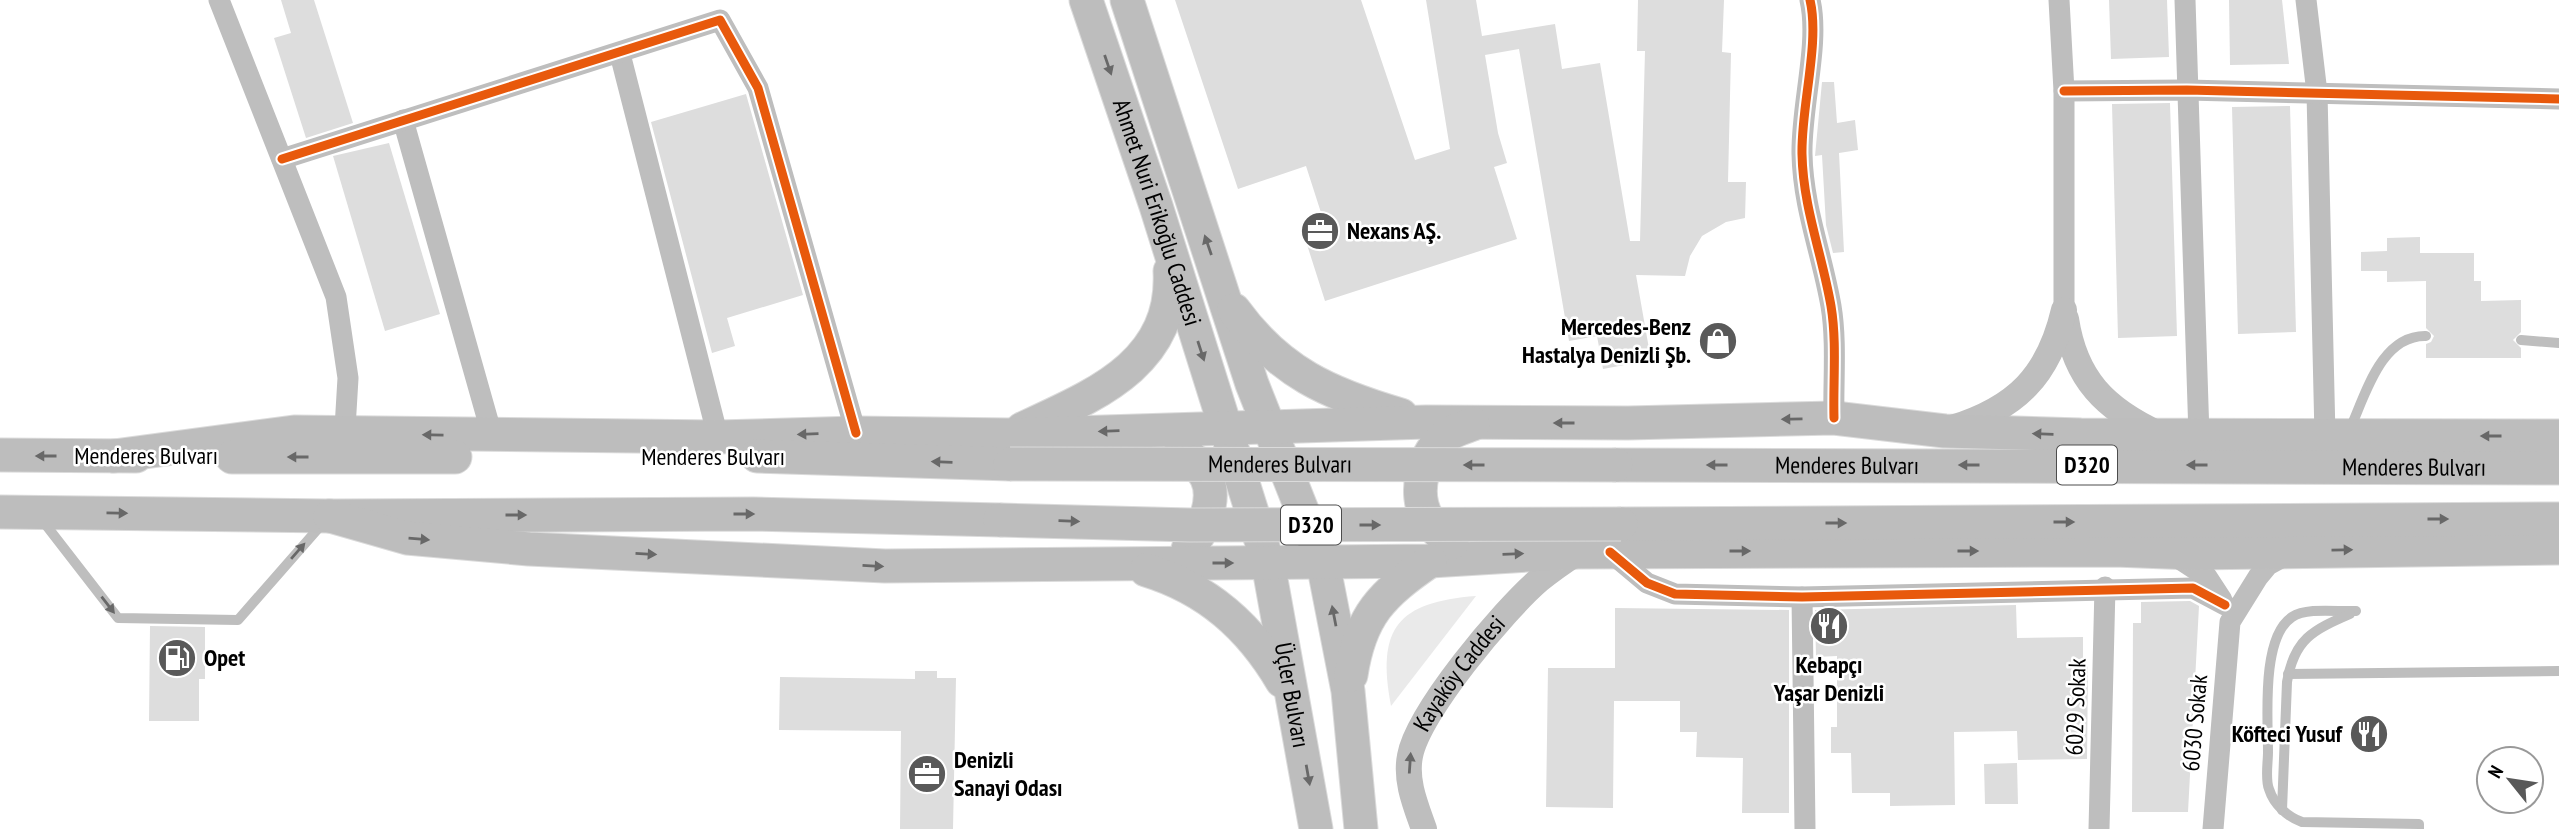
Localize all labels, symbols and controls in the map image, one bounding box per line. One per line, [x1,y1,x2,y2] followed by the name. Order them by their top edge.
[1103,54,1114,75] one-way arrow
[1106,95,1209,330] street label: Ahmet Nuri Erikoğlu Caddesi
[1299,210,1341,252] office icon: Nexans AŞ.
[1347,215,1441,246] place label: Nexans AŞ.
[1202,235,1213,256] one-way arrow
[1522,311,1691,370] place label: Mercedes-Benz Hastalya Denizli Şb.
[1697,320,1739,362] shop icon: Mercedes-Benz Hastalya Denizli Şb.
[1196,341,1207,362] one-way arrow
[1780,413,1802,425] one-way arrow
[1553,417,1575,429] one-way arrow
[1097,425,1119,436] one-way arrow
[2032,428,2054,440] one-way arrow
[422,429,444,440] one-way arrow
[796,429,818,440] one-way arrow
[2480,430,2502,442] one-way arrow
[74,440,218,471] street label: Menderes Bulvarı
[641,441,785,472] street label: Menderes Bulvarı
[2057,446,2117,485] road number: D320
[1208,448,1352,480] street label: Menderes Bulvarı
[34,450,56,462] one-way arrow
[1775,450,1919,481] street label: Menderes Bulvarı
[2342,451,2486,483] street label: Menderes Bulvarı
[286,452,308,463] one-way arrow
[930,456,952,468] one-way arrow
[1463,459,1485,471] one-way arrow
[1706,459,1728,471] one-way arrow
[1958,459,1980,471] one-way arrow
[2186,459,2208,471] one-way arrow
[1281,505,1341,544] road number: D320
[106,507,128,518] one-way arrow
[733,508,755,520] one-way arrow
[505,509,527,521] one-way arrow
[2427,513,2449,525] one-way arrow
[1058,516,1080,527] one-way arrow
[2053,516,2075,528] one-way arrow
[1826,517,1848,529] one-way arrow
[1359,519,1381,531] one-way arrow
[408,534,430,545] one-way arrow
[290,543,305,560] one-way arrow
[2331,544,2353,556] one-way arrow
[1730,545,1752,557] one-way arrow
[1957,545,1979,557] one-way arrow
[635,549,657,560] one-way arrow
[1502,549,1524,560] one-way arrow
[1213,557,1235,569] one-way arrow
[863,560,885,571] one-way arrow
[101,596,115,614] one-way arrow
[1328,605,1339,627] one-way arrow
[1808,605,1850,647] restaurant icon: Kebapçı Yaşar Denizli
[1406,609,1512,737] street label: Kayaköy Caddesi
[156,637,198,679] fuel station icon: Opet
[1268,640,1317,750] street label: Üçler Bulvarı
[204,642,245,673] place label: Opet
[1773,649,1884,708] place label: Kebapçı Yaşar Denizli
[2058,657,2093,756] street label: 6029 Sokak
[2175,673,2214,773] street label: 6030 Sokak
[2348,713,2390,755] restaurant icon: Köfteci Yusuf
[2232,718,2344,749] place label: Köfteci Yusuf
[954,744,1062,803] place label: Denizli Sanayi Odası
[2475,745,2545,815] north arrow
[1405,752,1416,774] one-way arrow
[906,753,948,795] office icon: Denizli Sanayi Odası
[2482,761,2508,782] text: N
[1303,764,1314,786] one-way arrow

